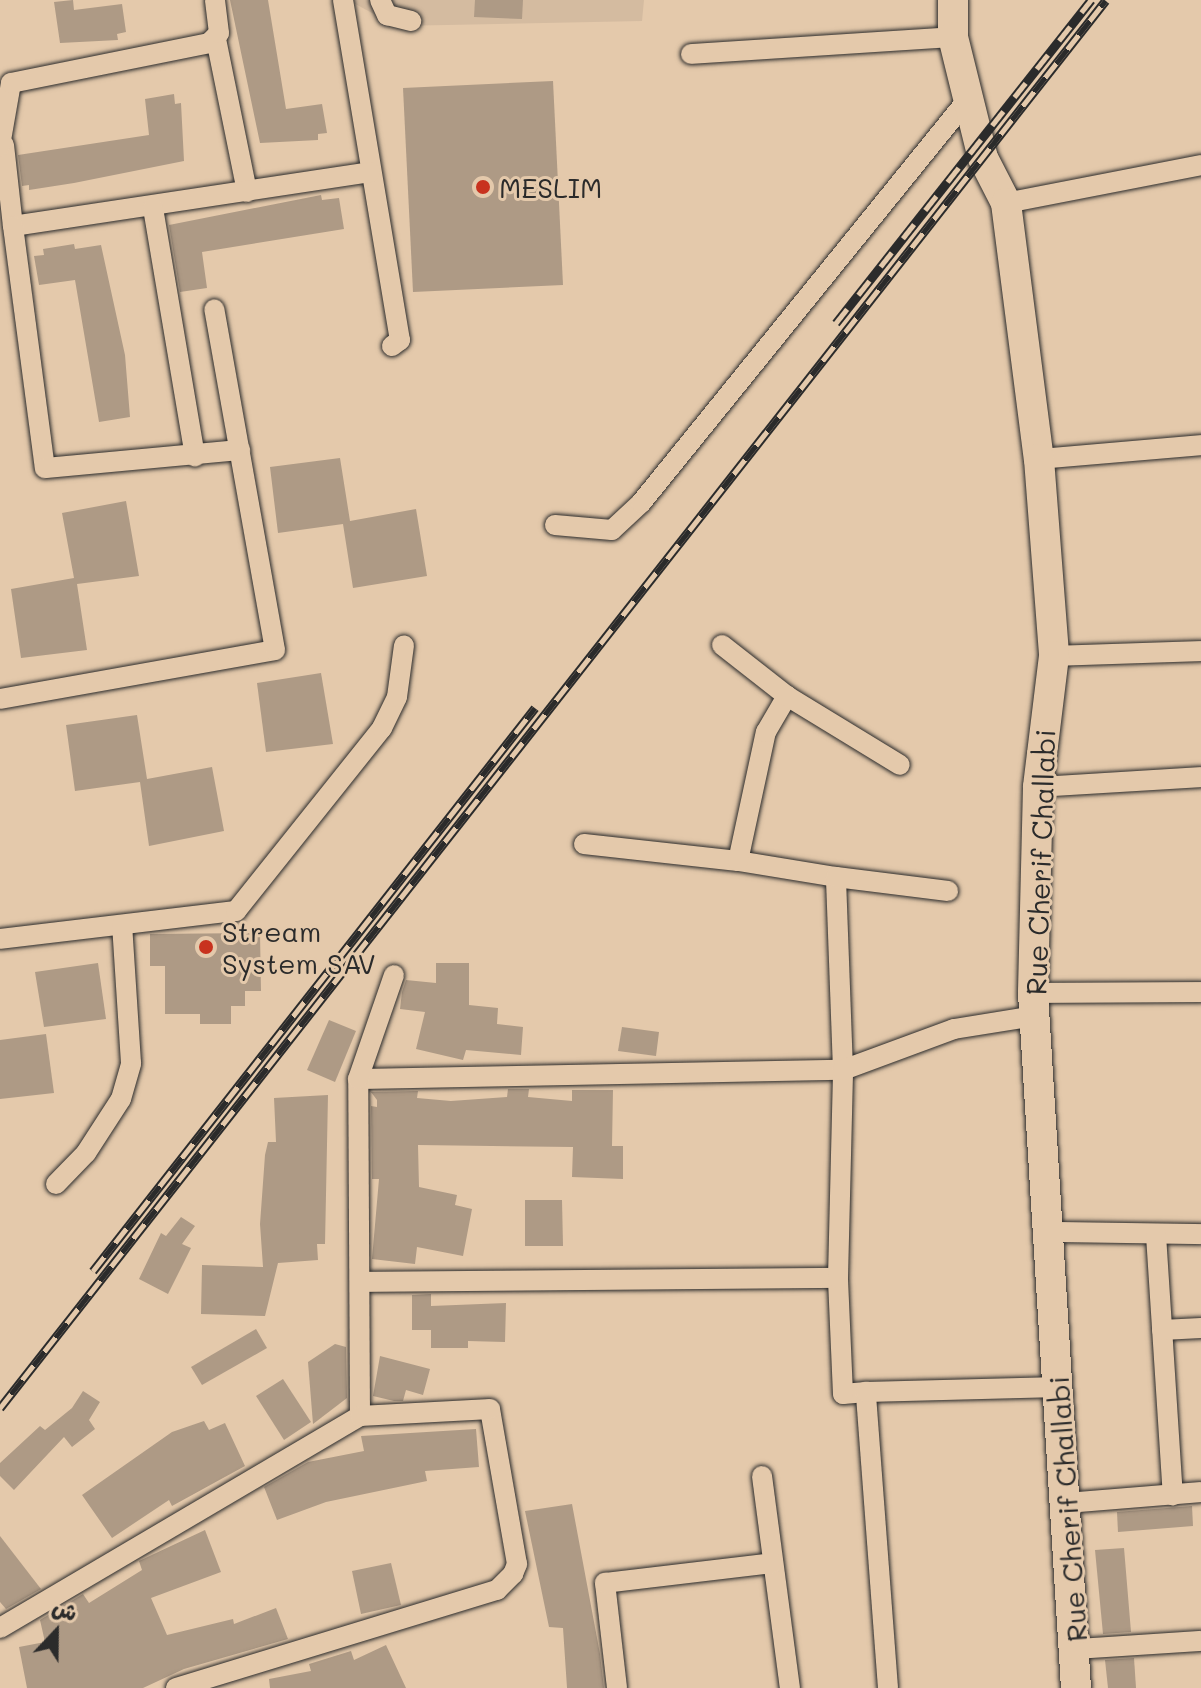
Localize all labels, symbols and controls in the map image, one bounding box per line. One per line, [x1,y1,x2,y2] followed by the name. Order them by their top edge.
[499,170,602,204] place label: MESLIM
[474,178,492,196] marker: MESLIM
[1019,728,1061,996] street label: Rue Cherif Challabi
[222,914,376,980] place label: Stream System SAV
[197,938,215,956] marker: Stream System SAV
[1041,1375,1093,1643] street label: Rue Cherif Challabi
[49,1591,82,1627] text: ش
[16,1592,96,1672] north arrow

